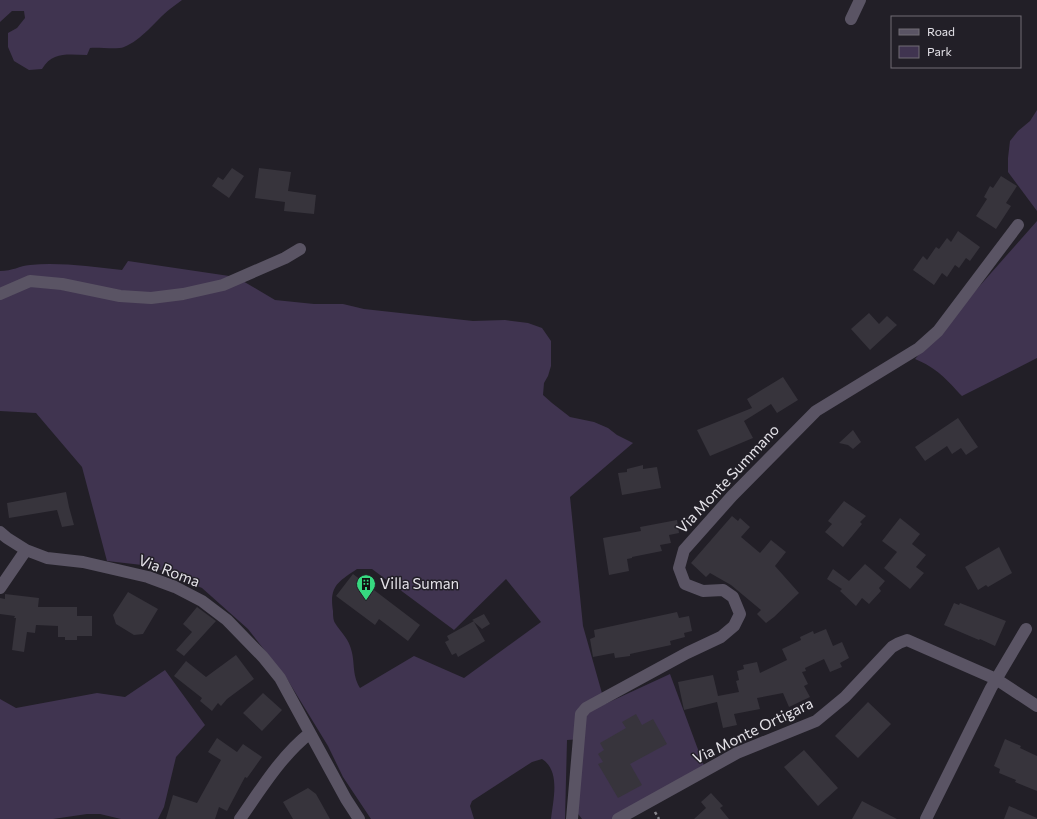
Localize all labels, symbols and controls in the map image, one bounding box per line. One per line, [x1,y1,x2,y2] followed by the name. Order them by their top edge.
[891,16,1021,68] legend
[927,24,955,38] text: Road
[927,44,953,58] text: Park
[672,420,782,537] street label: Via Monte Summano
[136,550,203,590] street label: Via Roma
[355,573,377,601] building icon: Villa Suman
[380,574,459,592] place label: Villa Suman
[690,693,816,767] street label: Via Monte Ortigara

